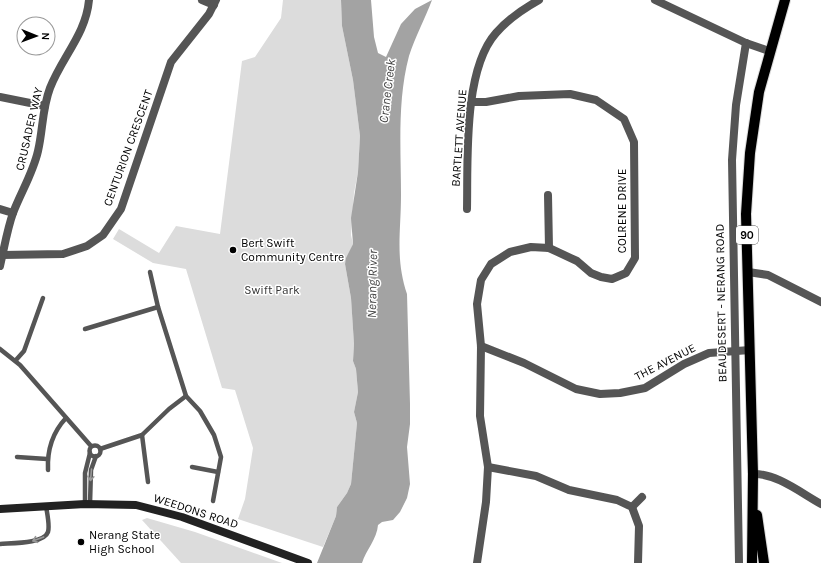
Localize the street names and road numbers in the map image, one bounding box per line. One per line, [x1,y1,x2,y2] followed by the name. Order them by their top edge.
[13,86,45,172] street label: CRUSADER WAY
[100,88,156,208] street label: CENTURION CRESCENT
[449,89,469,187] street label: BARTLETT AVENUE
[615,169,629,253] street label: COLRENE DRIVE
[713,223,729,382] street label: BEAUDESERT - NERANG ROAD
[736,226,758,244] road number: 90
[632,341,698,383] street label: THE AVENUE
[152,491,240,531] street label: WEEDONS ROAD

